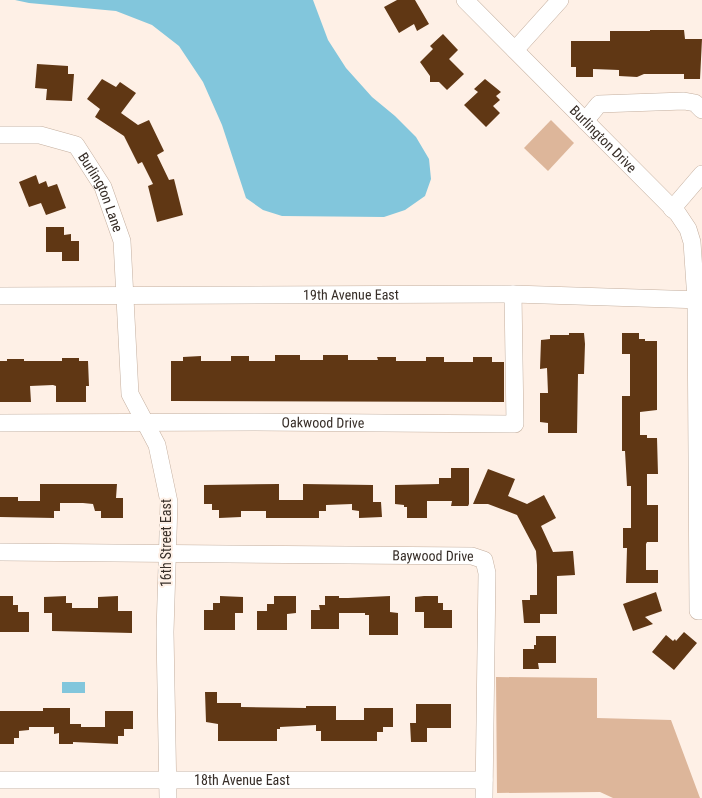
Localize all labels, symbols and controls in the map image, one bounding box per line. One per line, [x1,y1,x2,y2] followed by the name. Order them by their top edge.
[567,102,640,176] street label: Burlington Drive
[75,149,126,234] street label: Burlington Lane
[303,286,399,303] street label: 19th Avenue East
[282,414,365,431] street label: Oakwood Drive
[158,499,174,587] street label: 16th Street East
[392,547,474,564] street label: Baywood Drive
[194,772,290,788] street label: 18th Avenue East

